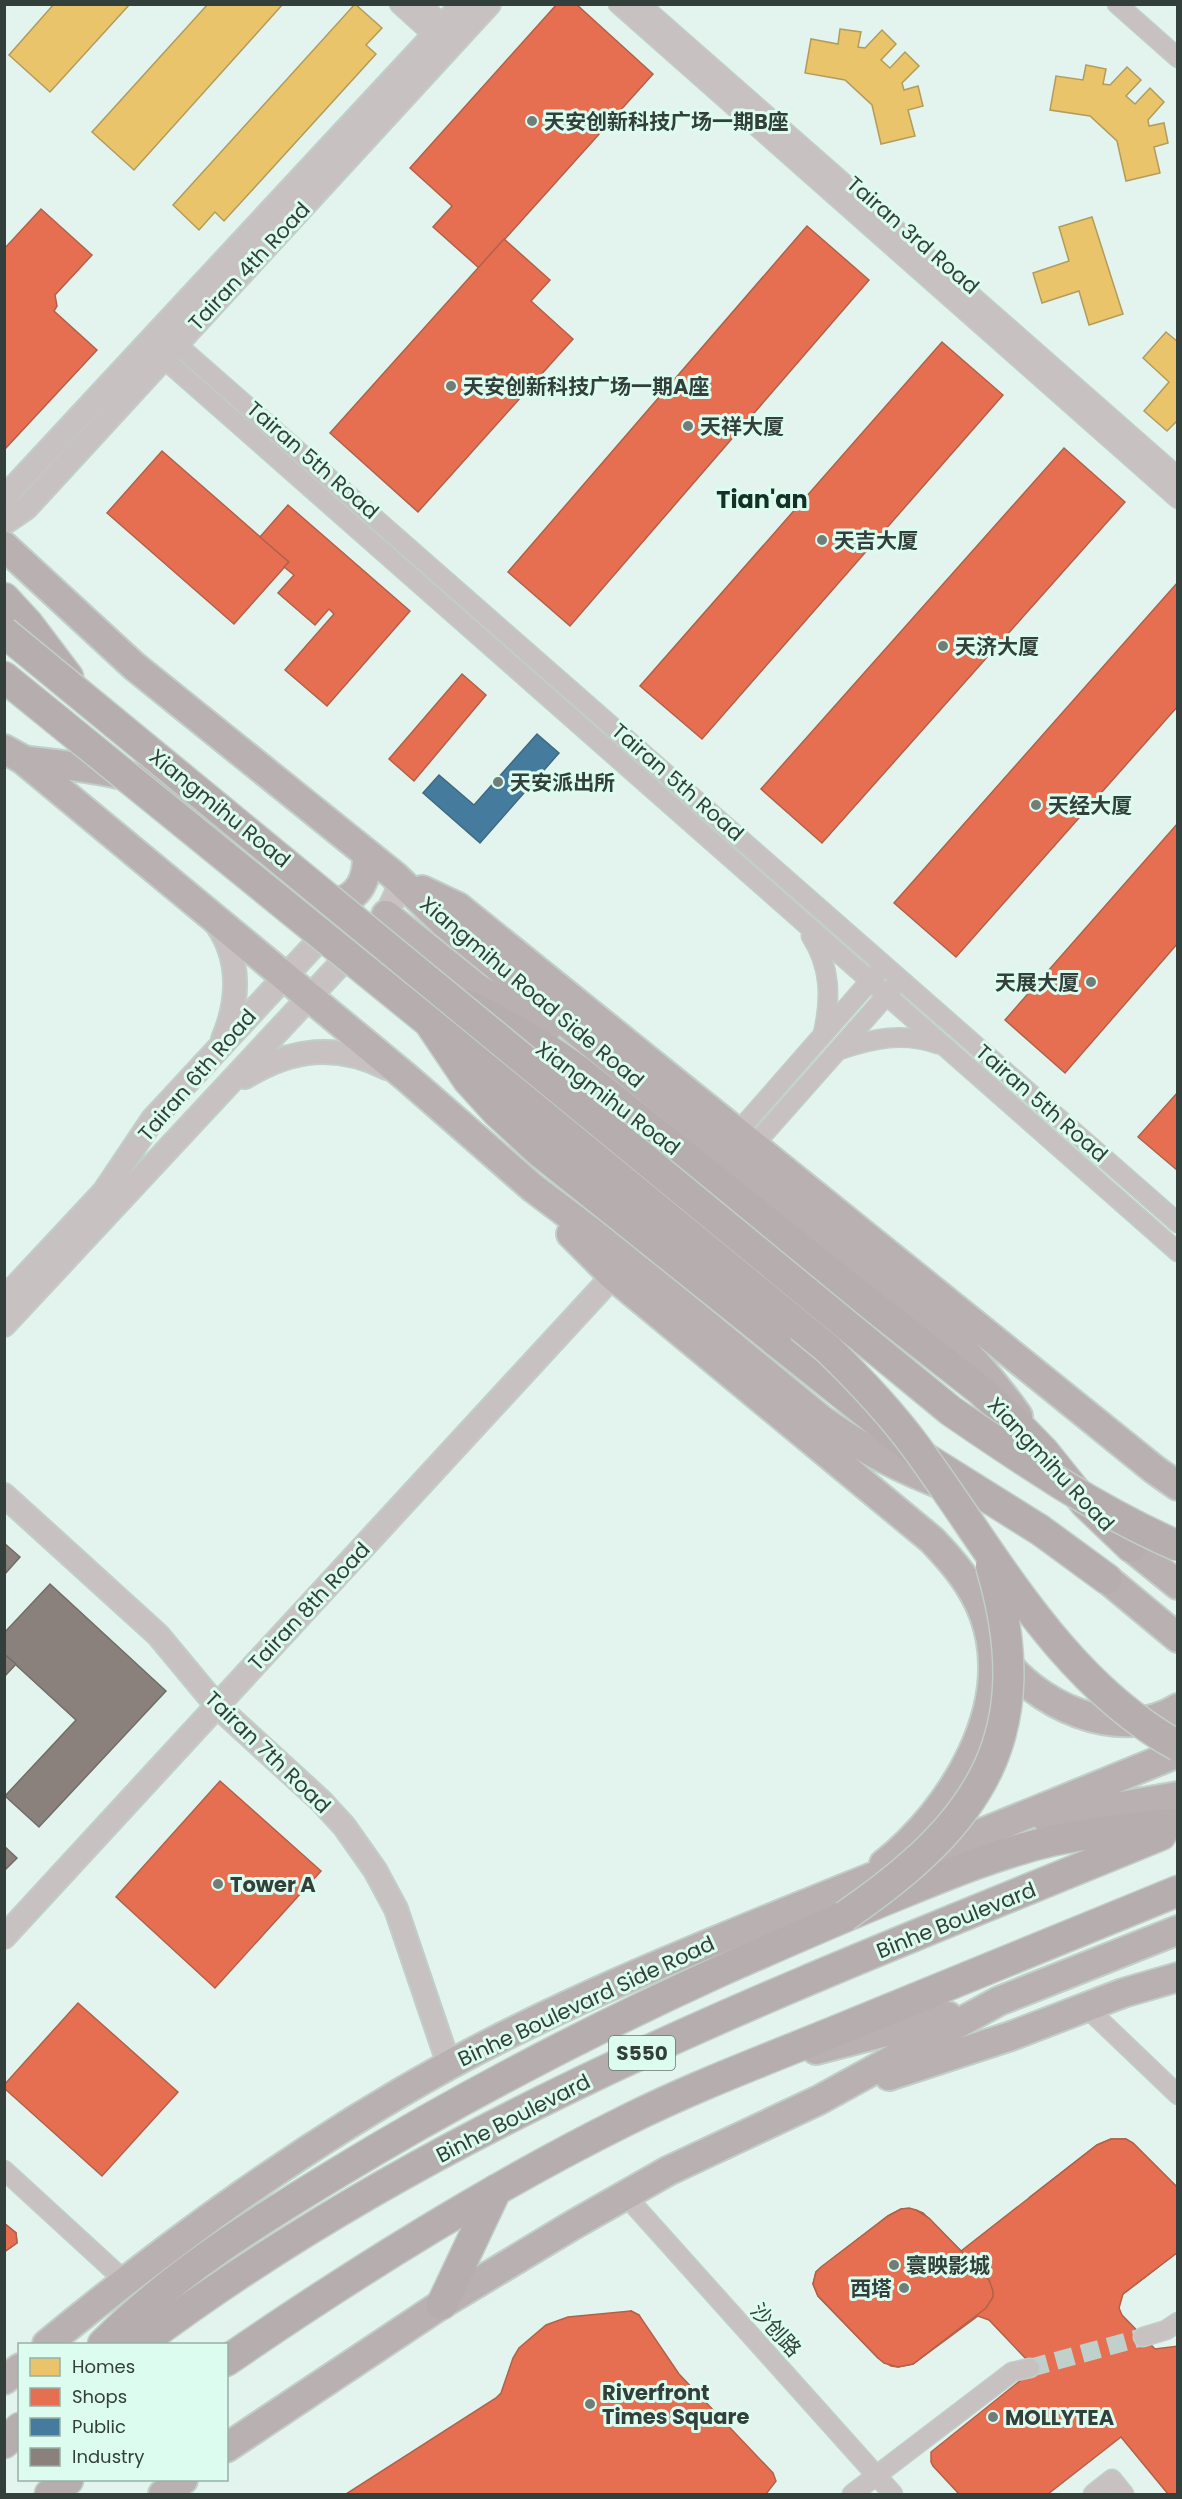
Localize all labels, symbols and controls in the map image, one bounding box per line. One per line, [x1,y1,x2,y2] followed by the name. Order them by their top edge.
[544,107,789,136] place label: 天安创新科技广场一期B座
[525,114,539,128] marker: 天安创新科技广场一期B座
[841,169,985,301] street label: Tairan 3rd Road
[182,195,316,337] street label: Tairan 4th Road
[463,372,709,401] place label: 天安创新科技广场一期A座
[444,379,458,393] marker: 天安创新科技广场一期A座
[241,395,385,525] street label: Tairan 5th Road
[700,412,784,441] place label: 天祥大厦
[681,419,695,433] marker: 天祥大厦
[716,483,808,516] district label: Tian'an
[834,526,918,555] place label: 天吉大厦
[815,533,829,547] marker: 天吉大厦
[955,632,1039,661] place label: 天济大厦
[936,639,950,653] marker: 天济大厦
[606,717,750,847] street label: Tairan 5th Road
[143,742,297,874] street label: Xiangmihu Road
[510,768,615,797] place label: 天安派出所
[491,775,505,789] marker: 天安派出所
[1048,791,1132,820] place label: 天经大厦
[1029,798,1043,812] marker: 天经大厦
[414,889,650,1095] street label: Xiangmihu Road Side Road
[995,968,1079,997] place label: 天展大厦
[1084,975,1098,989] marker: 天展大厦
[131,1003,263,1147] street label: Tairan 6th Road
[530,1034,686,1162] street label: Xiangmihu Road
[970,1038,1114,1168] street label: Tairan 5th Road
[981,1391,1121,1537] street label: Xiangmihu Road
[242,1535,376,1677] street label: Tairan 8th Road
[199,1684,337,1820] street label: Tairan 7th Road
[230,1870,316,1899] place label: Tower A
[872,1875,1040,1965] street label: Binhe Boulevard
[211,1877,225,1891] marker: Tower A
[453,1929,719,2073] street label: Binhe Boulevard Side Road
[609,2036,675,2070] road number: S550
[431,2067,595,2169] street label: Binhe Boulevard
[906,2251,990,2280] place label: 寰映影城
[887,2258,901,2272] marker: 寰映影城
[850,2274,892,2303] place label: 西塔
[897,2281,911,2295] marker: 西塔
[744,2297,808,2363] street label: 沙创路
[18,2343,228,2481] legend
[72,2354,135,2379] text: Homes
[602,2378,750,2431] place label: Riverfront Times Square
[72,2384,127,2409] text: Shops
[583,2397,597,2411] marker: Riverfront Times Square
[1005,2403,1115,2432] place label: MOLLYTEA
[986,2410,1000,2424] marker: MOLLYTEA
[72,2414,126,2439] text: Public
[72,2444,144,2469] text: Industry

